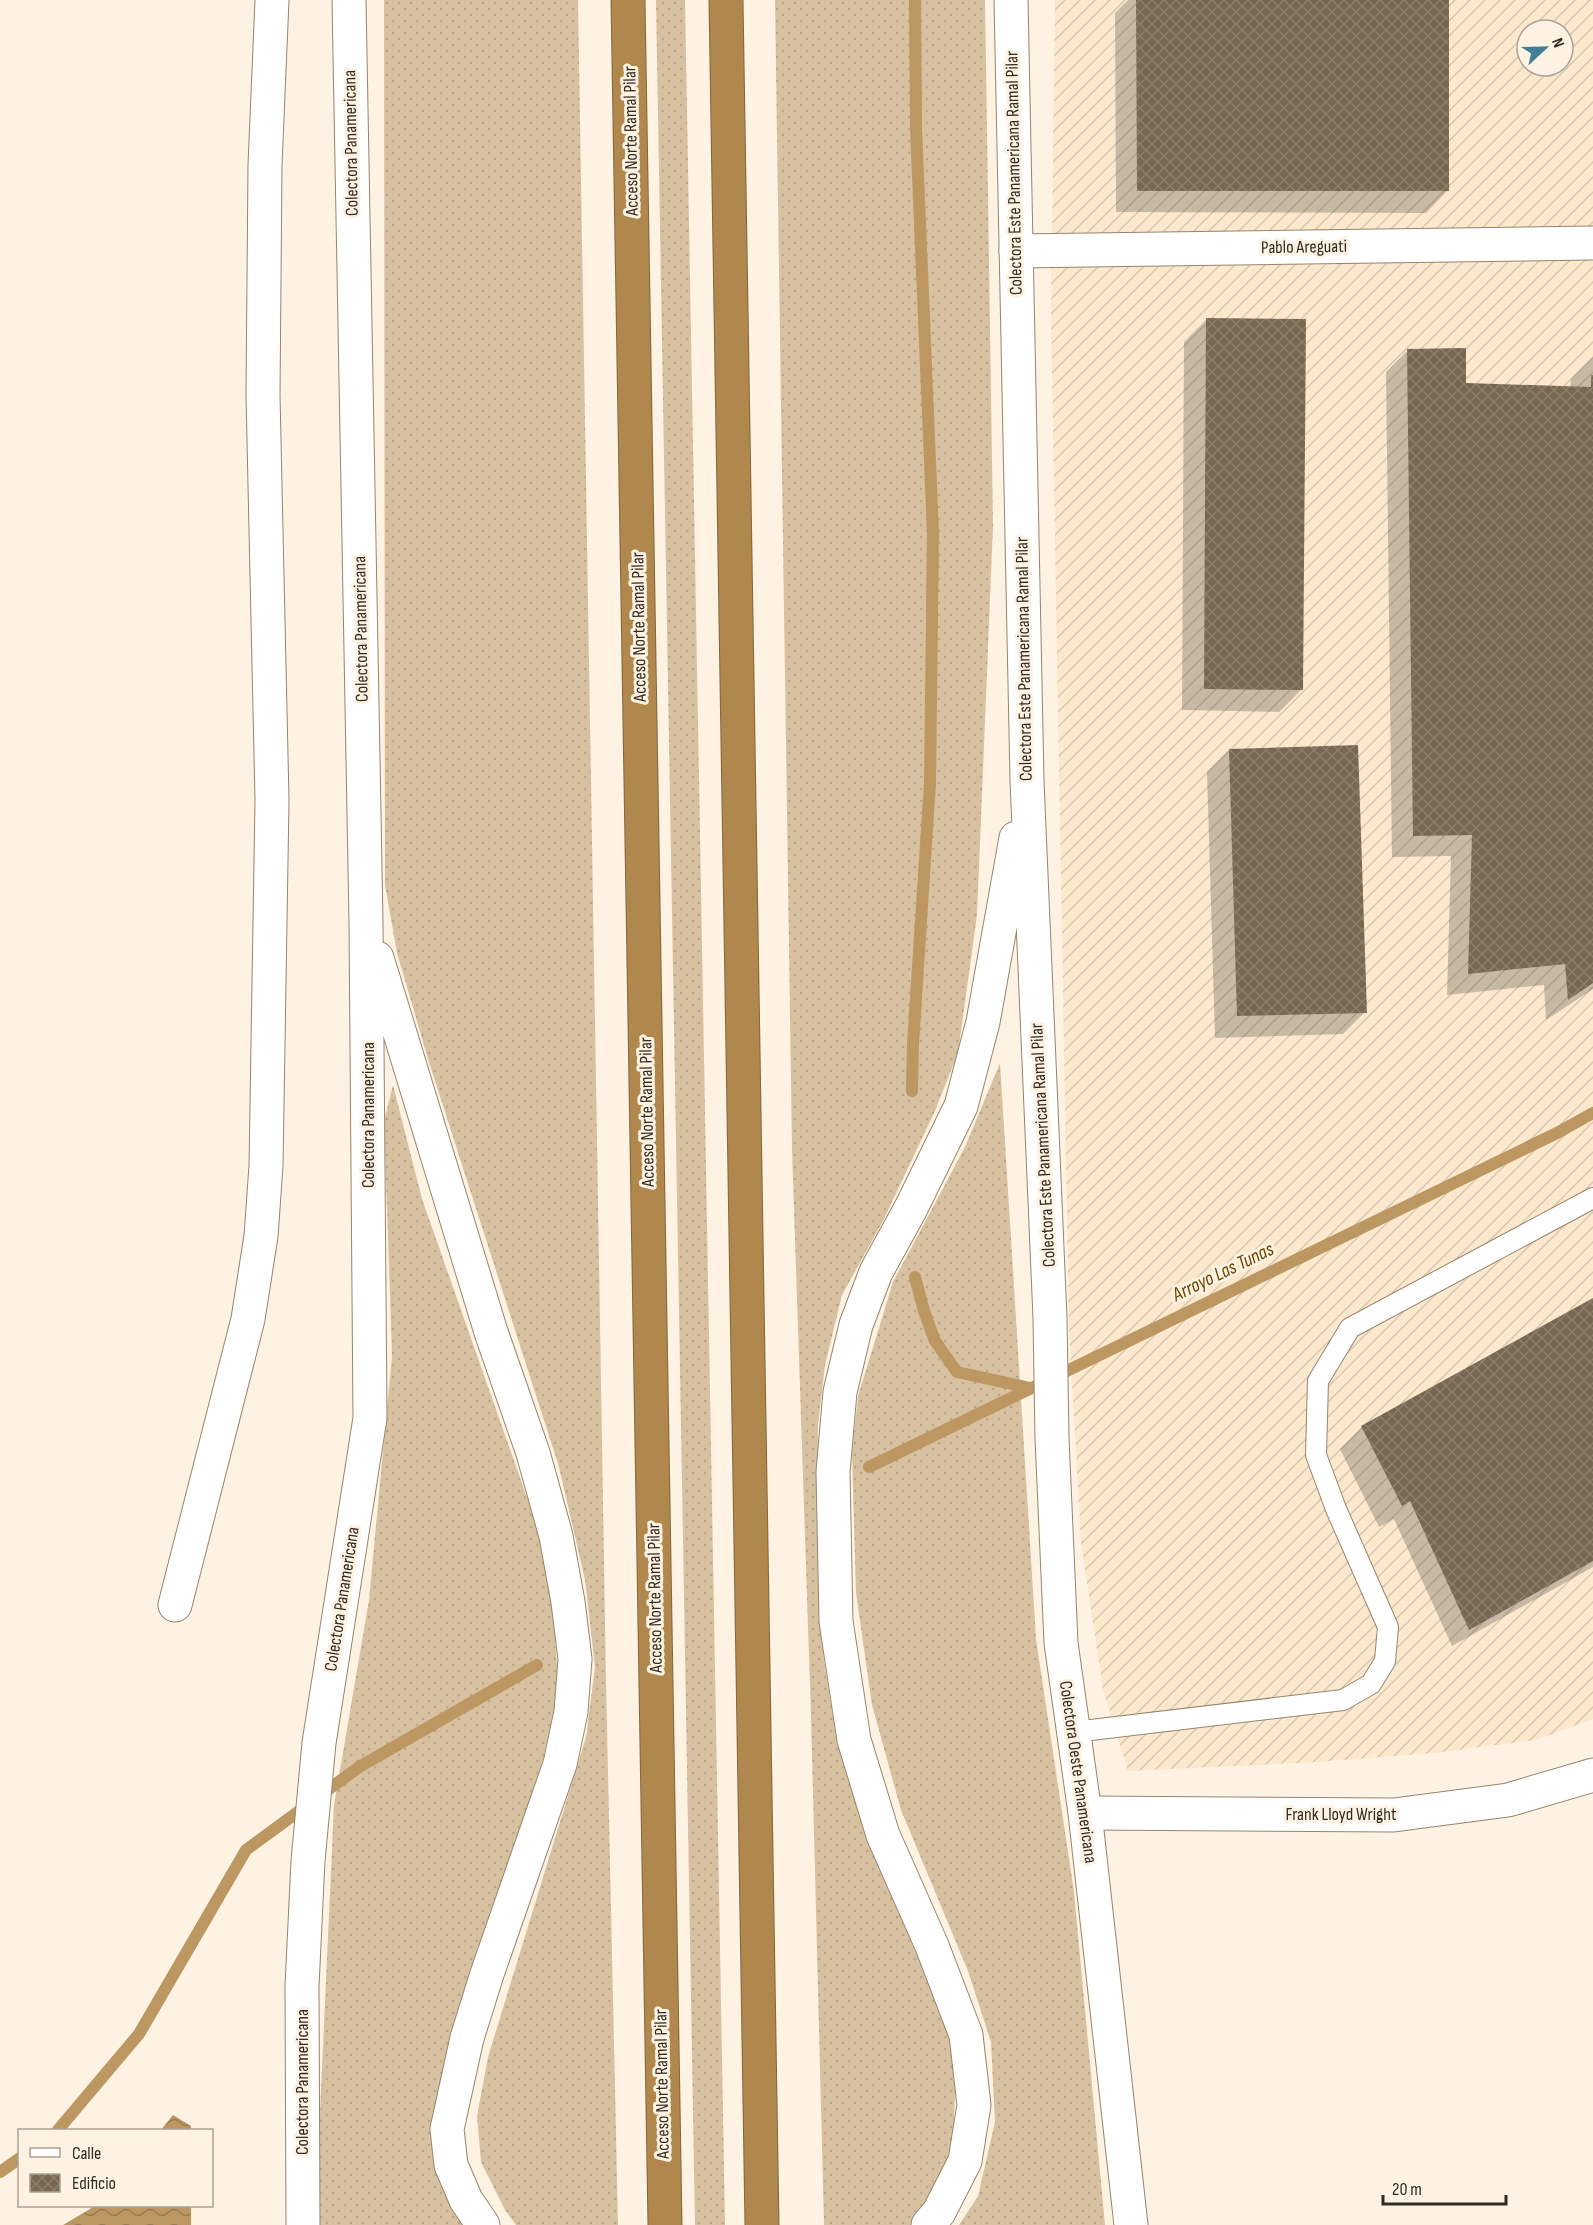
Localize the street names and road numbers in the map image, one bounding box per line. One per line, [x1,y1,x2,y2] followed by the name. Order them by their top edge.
[1001,51,1027,295] street label: Colectora Este Panamericana Ramal Pilar
[619,66,643,217] street label: Acceso Norte Ramal Pilar
[339,70,363,216] street label: Colectora Panamericana
[1261,236,1347,258] street label: Pablo Areguati
[1011,537,1037,781] street label: Colectora Este Panamericana Ramal Pilar
[627,552,651,703] street label: Acceso Norte Ramal Pilar
[349,556,373,702] street label: Colectora Panamericana
[1026,1022,1060,1268] street label: Colectora Este Panamericana Ramal Pilar
[635,1037,659,1188] street label: Acceso Norte Ramal Pilar
[358,1042,379,1188] street label: Colectora Panamericana
[643,1523,667,1674] street label: Acceso Norte Ramal Pilar
[320,1525,364,1673] street label: Colectora Panamericana
[1055,1679,1101,1865] street label: Colectora Oeste Panamericana
[1285,1804,1397,1825] street label: Frank Lloyd Wright
[292,2009,313,2155] street label: Colectora Panamericana
[650,2009,674,2160] street label: Acceso Norte Ramal Pilar

